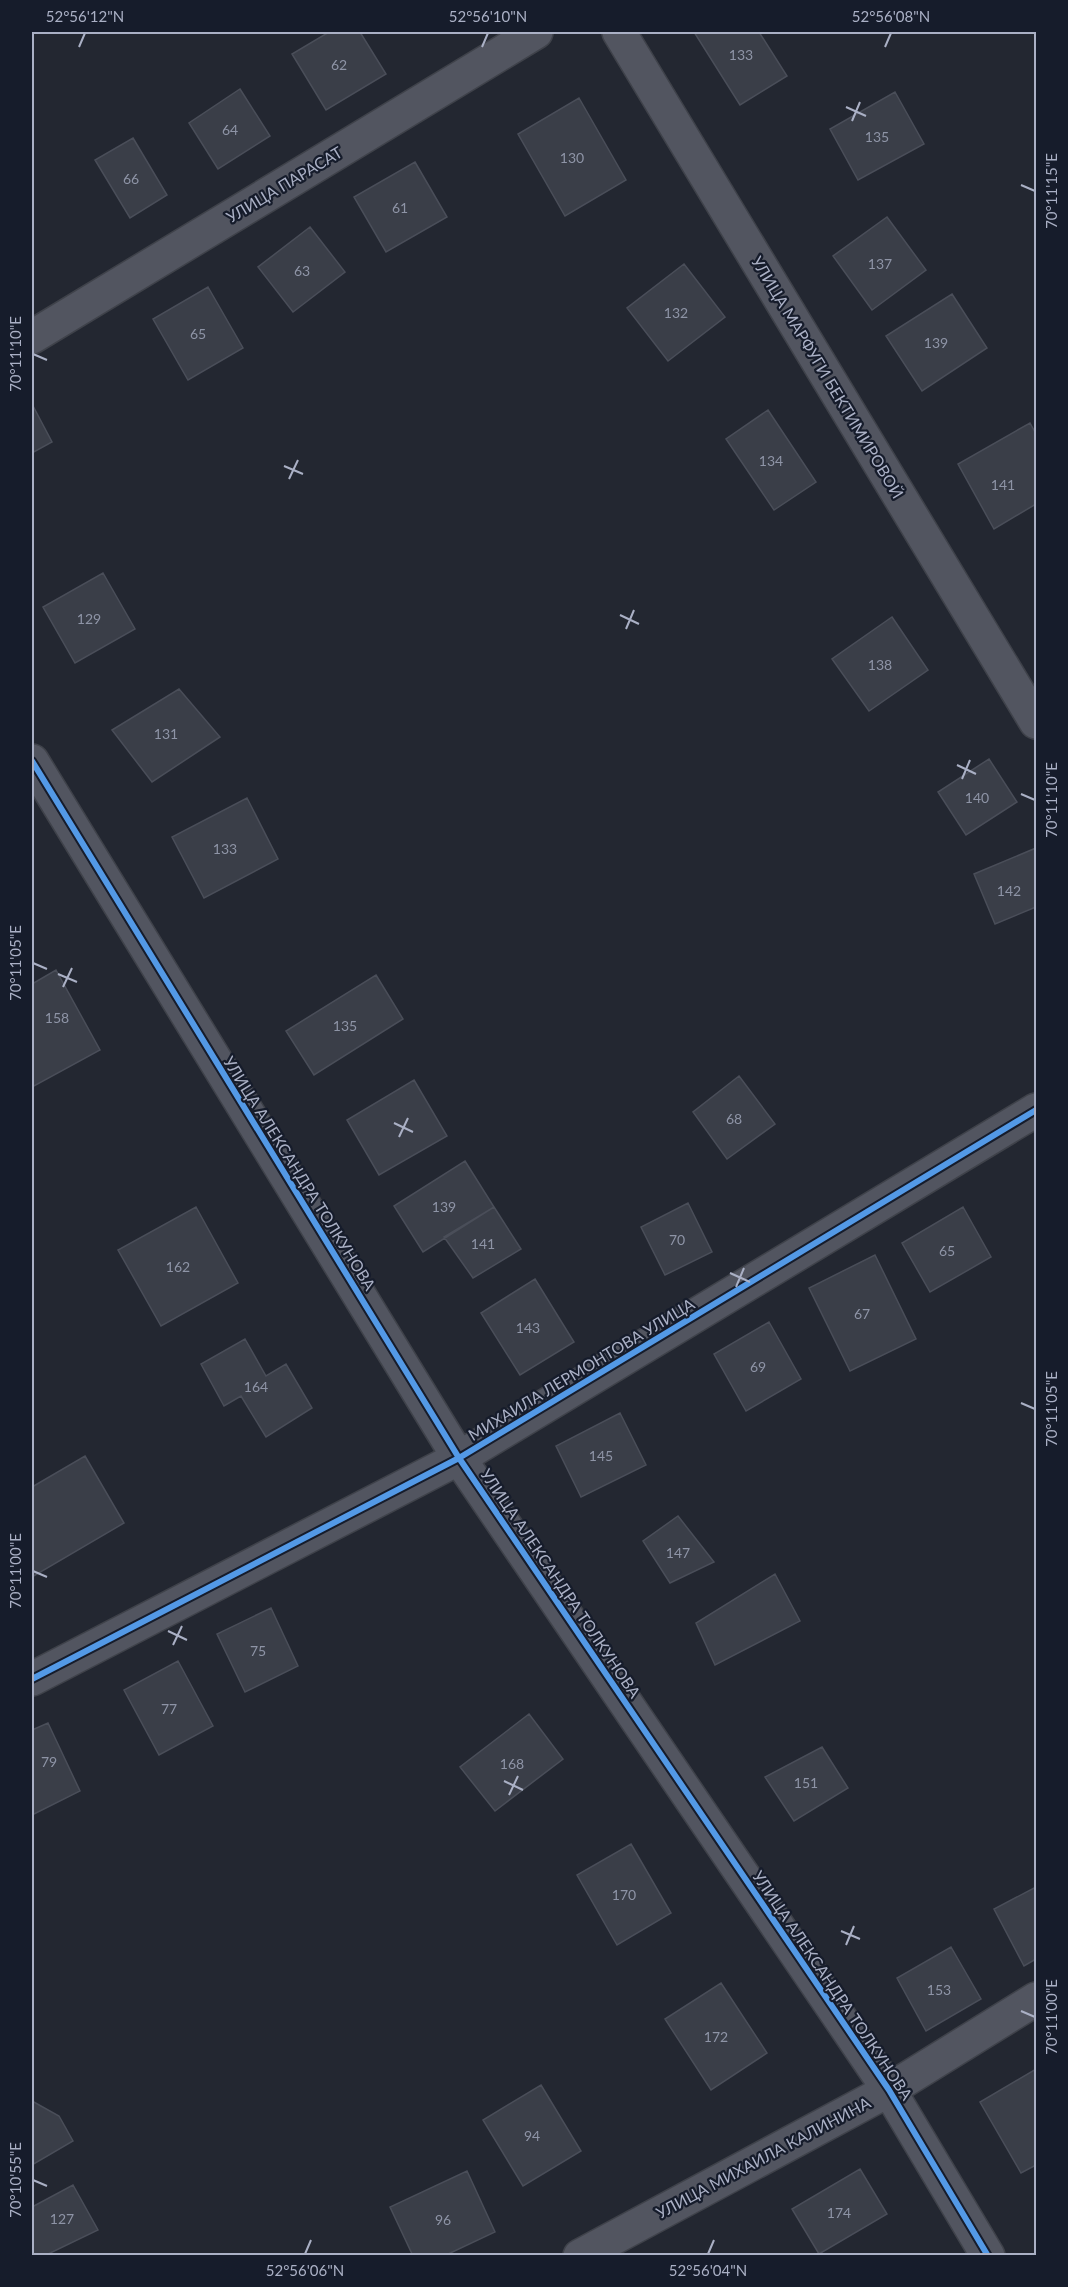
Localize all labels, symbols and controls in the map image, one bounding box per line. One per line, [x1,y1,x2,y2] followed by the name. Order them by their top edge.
[46,7,124,25] text: 52°56'12"N
[449,7,527,25] text: 52°56'10"N
[852,7,930,25] text: 52°56'08"N
[729,46,753,63] house number: 133
[331,56,347,73] house number: 62
[222,121,238,138] house number: 64
[865,128,889,145] house number: 135
[223,142,346,226] street label: УЛИЦА ПАРАСАТ
[560,149,584,166] house number: 130
[1042,153,1060,229] text: 70°11'15"E
[123,170,139,187] house number: 66
[392,199,408,216] house number: 61
[748,253,908,501] street label: УЛИЦА МАРФУГИ БЕКТИМИРОВОЙ
[868,255,892,272] house number: 137
[294,262,310,279] house number: 63
[664,304,688,321] house number: 132
[6,316,24,392] text: 70°11'10"E
[190,325,206,342] house number: 65
[924,334,948,351] house number: 139
[759,452,783,469] house number: 134
[991,476,1015,493] house number: 141
[77,610,101,627] house number: 129
[868,656,892,673] house number: 138
[154,725,178,742] house number: 131
[1042,762,1060,838] text: 70°11'10"E
[965,789,989,806] house number: 140
[213,840,237,857] house number: 133
[997,882,1021,899] house number: 142
[6,925,24,1001] text: 70°11'05"E
[45,1009,69,1026] house number: 158
[333,1017,357,1034] house number: 135
[220,1053,380,1294] street label: УЛИЦА АЛЕКСАНДРА ТОЛКУНОВА
[726,1110,742,1127] house number: 68
[432,1198,456,1215] house number: 139
[669,1231,685,1248] house number: 70
[471,1235,495,1252] house number: 141
[939,1242,955,1259] house number: 65
[166,1258,190,1275] house number: 162
[465,1294,698,1444] street label: МИХАИЛА ЛЕРМОНТОВА УЛИЦА
[854,1305,870,1322] house number: 67
[516,1319,540,1336] house number: 143
[750,1358,766,1375] house number: 69
[1042,1371,1060,1447] text: 70°11'05"E
[244,1378,268,1395] house number: 164
[589,1447,613,1464] house number: 145
[477,1465,645,1701] street label: УЛИЦА АЛЕКСАНДРА ТОЛКУНОВА
[6,1533,24,1609] text: 70°11'00"E
[666,1544,690,1561] house number: 147
[250,1642,266,1659] house number: 75
[161,1700,177,1717] house number: 77
[41,1753,57,1770] house number: 79
[500,1755,524,1772] house number: 168
[794,1774,818,1791] house number: 151
[749,1867,917,2103] street label: УЛИЦА АЛЕКСАНДРА ТОЛКУНОВА
[612,1886,636,1903] house number: 170
[1042,1979,1060,2055] text: 70°11'00"E
[927,1981,951,1998] house number: 153
[704,2028,728,2045] house number: 172
[652,2092,874,2222] street label: УЛИЦА МИХАИЛА КАЛИНИНА
[524,2127,540,2144] house number: 94
[6,2142,24,2218] text: 70°10'55"E
[827,2204,851,2221] house number: 174
[50,2210,74,2227] house number: 127
[435,2211,451,2228] house number: 96
[266,2261,344,2279] text: 52°56'06"N
[669,2261,747,2279] text: 52°56'04"N

